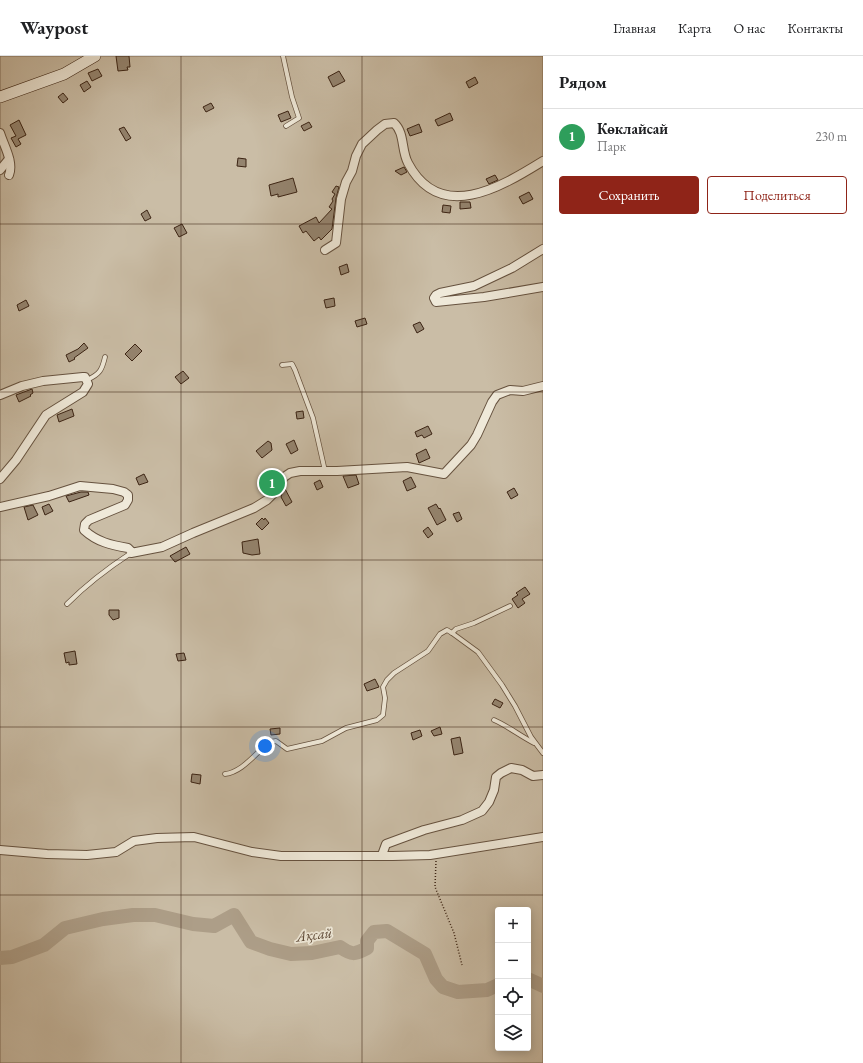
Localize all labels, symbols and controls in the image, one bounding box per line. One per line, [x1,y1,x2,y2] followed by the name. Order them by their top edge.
[20,15,88,40] text: Waypost
[613,19,656,37] text: Главная
[678,19,711,37] text: Карта
[733,19,765,37] text: О нас
[787,19,843,37] text: Контакты
[559,71,607,93] text: Рядом
[597,119,668,138] text: Көклайсай
[569,128,575,145] text: 1
[816,128,847,145] text: 230 m
[597,138,626,155] text: Парк
[559,176,699,214] button: Сохранить
[707,176,847,214] button: Поделиться
[259,468,285,498] pin: 1
[255,736,275,756] your location
[495,907,531,1051] map controls
[495,907,531,943] button: +
[294,922,333,946] water label: Ақсай
[495,943,531,979] button: −
[495,979,531,1015] button: locate
[495,1015,531,1051] button: layers

